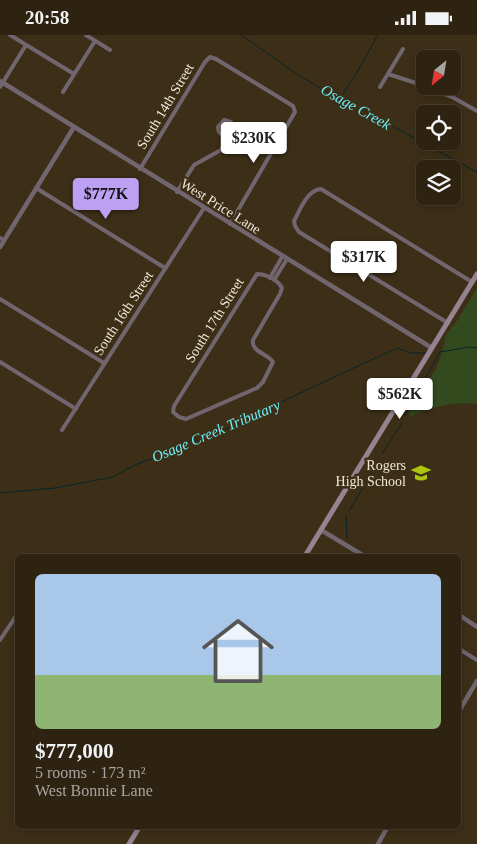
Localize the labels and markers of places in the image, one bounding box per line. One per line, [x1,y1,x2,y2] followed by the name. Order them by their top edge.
[219,121,289,164] pin: $230K
[71,177,141,220] pin: $777K
[329,241,399,283] pin: $317K
[365,377,435,420] pin: $562K
[336,458,406,489] place label: Rogers High School
[410,462,432,484] school or university icon: Rogers High School

